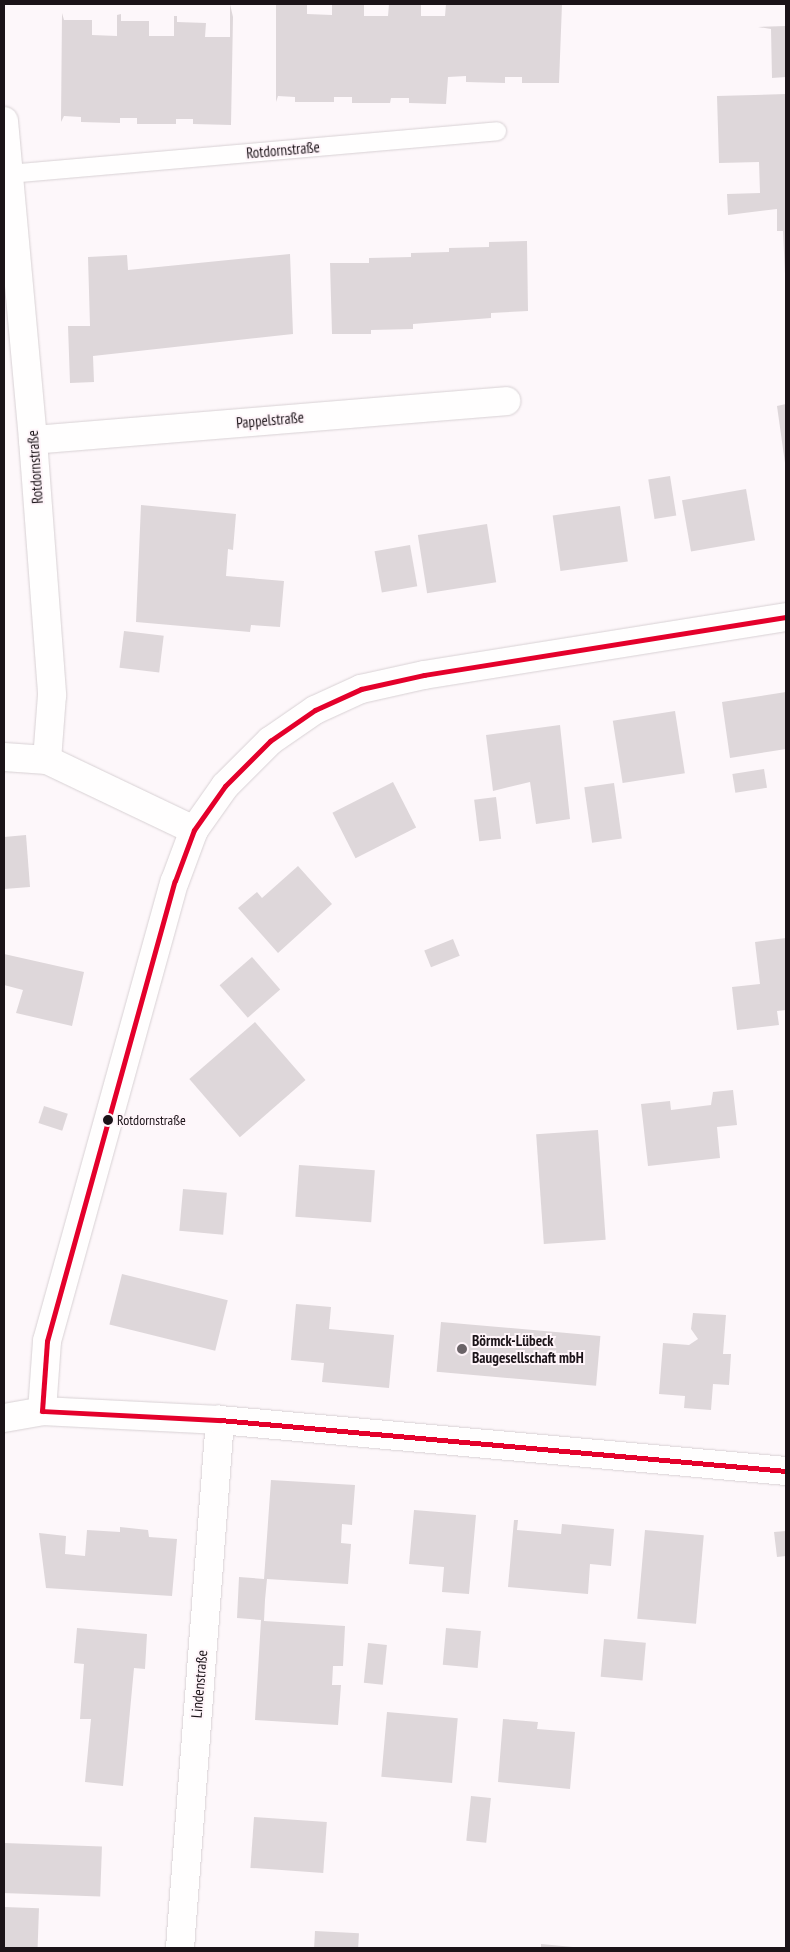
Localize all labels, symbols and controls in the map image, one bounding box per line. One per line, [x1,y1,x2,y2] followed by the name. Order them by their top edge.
[246,138,320,162] street label: Rotdornstraße
[235,408,305,432] street label: Pappelstraße
[23,430,47,504] street label: Rotdornstraße
[117,1112,186,1128] place label: Rotdornstraße
[103,1115,113,1125] marker: Rotdornstraße
[472,1331,584,1366] place label: Börmck-Lübeck Baugesellschaft mbH
[456,1343,468,1355] marker: Börmck-Lübeck Baugesellschaft mbH
[187,1649,211,1719] street label: Lindenstraße

